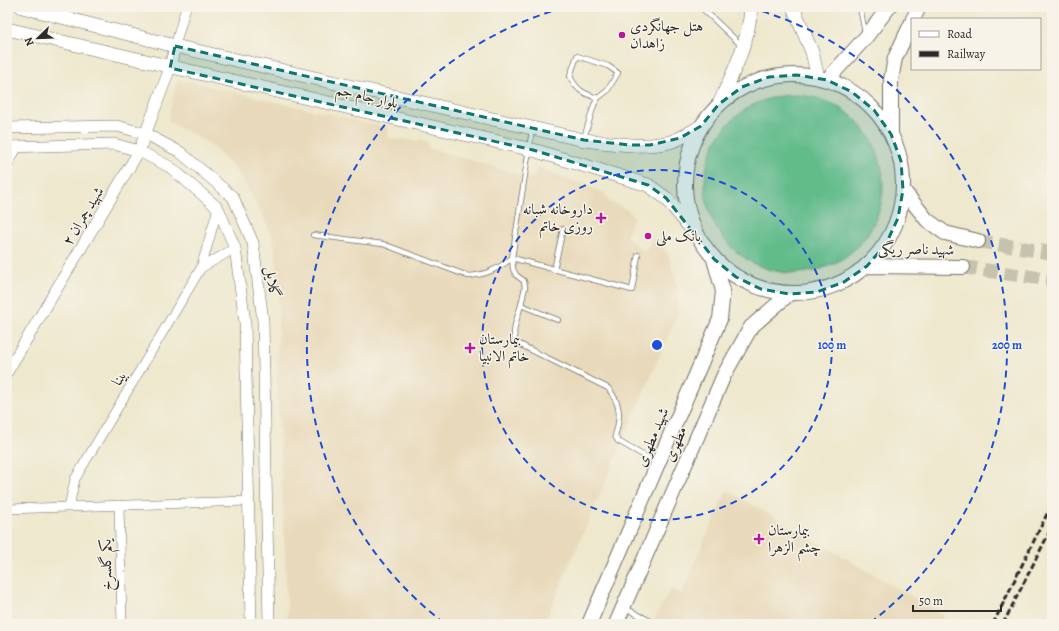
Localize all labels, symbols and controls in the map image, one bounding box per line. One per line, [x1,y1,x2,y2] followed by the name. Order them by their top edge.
[630,16,703,53] place label: هتل جهانگردی زاهدان
[18,18,58,58] north arrow
[911,18,1041,70] legend
[947,26,973,42] text: Road
[617,30,627,40] marker: هتل جهانگردی زاهدان
[21,35,38,48] text: N
[947,46,986,62] text: Railway
[333,79,400,117] street label: بلوار جام جم
[58,183,108,249] street label: شهید چمران ۲
[523,199,593,239] place label: داروخانه شبانه روزی خاتم
[596,213,606,223] marker: داروخانه شبانه روزی خاتم
[656,226,701,247] place label: بانک ملی
[643,231,653,241] marker: بانک ملی
[878,238,954,261] street label: شهید ناصر ریگی
[260,265,285,299] street label: گلایل
[479,329,530,369] place label: بیمارستان خاتم الانبیا
[818,337,846,353] text: 100 m
[992,337,1022,353] text: 200 m
[650,338,664,352] centre of rings
[464,342,476,354] marker: بیمارستان خاتم الانبیا
[107,367,131,389] street label: بینا
[631,404,673,470] street label: شهید مطهری
[659,423,691,465] street label: مطهری
[768,520,821,562] place label: بیمارستان چشم الزهرا
[753,533,765,545] marker: بیمارستان چشم الزهرا
[96,538,120,591] street label: یکم گلسرخ
[913,587,1001,613] scale bar
[919,593,943,609] text: 50 m

